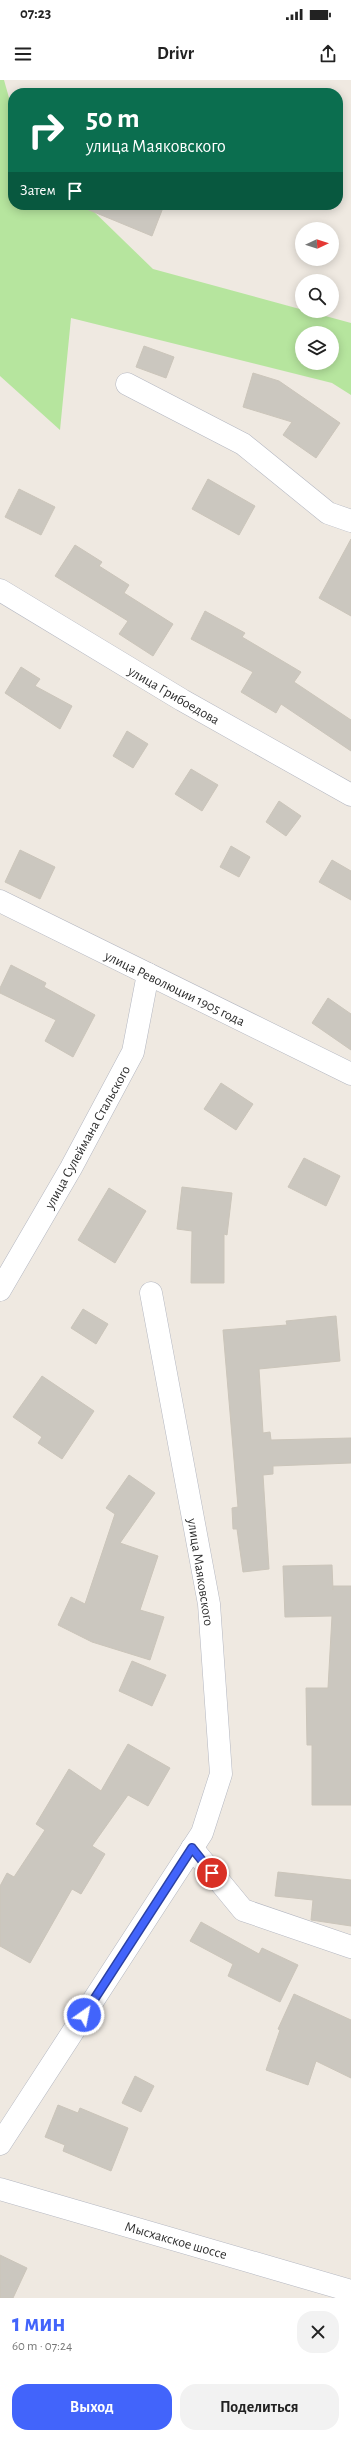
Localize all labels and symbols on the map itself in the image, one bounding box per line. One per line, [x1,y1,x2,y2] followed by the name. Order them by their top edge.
[295,222,339,266] north arrow
[125,664,222,728] street label: улица Грибоедова
[101,948,247,1029] street label: улица Революции 1905 года
[42,1063,133,1212] street label: улица Сулеймана Стальского
[184,1516,215,1627] street label: улица Маяковского
[195,1856,229,1890] pin
[63,1994,105,2036] position arrow
[123,2220,228,2262] street label: Мысхакское шоссе

